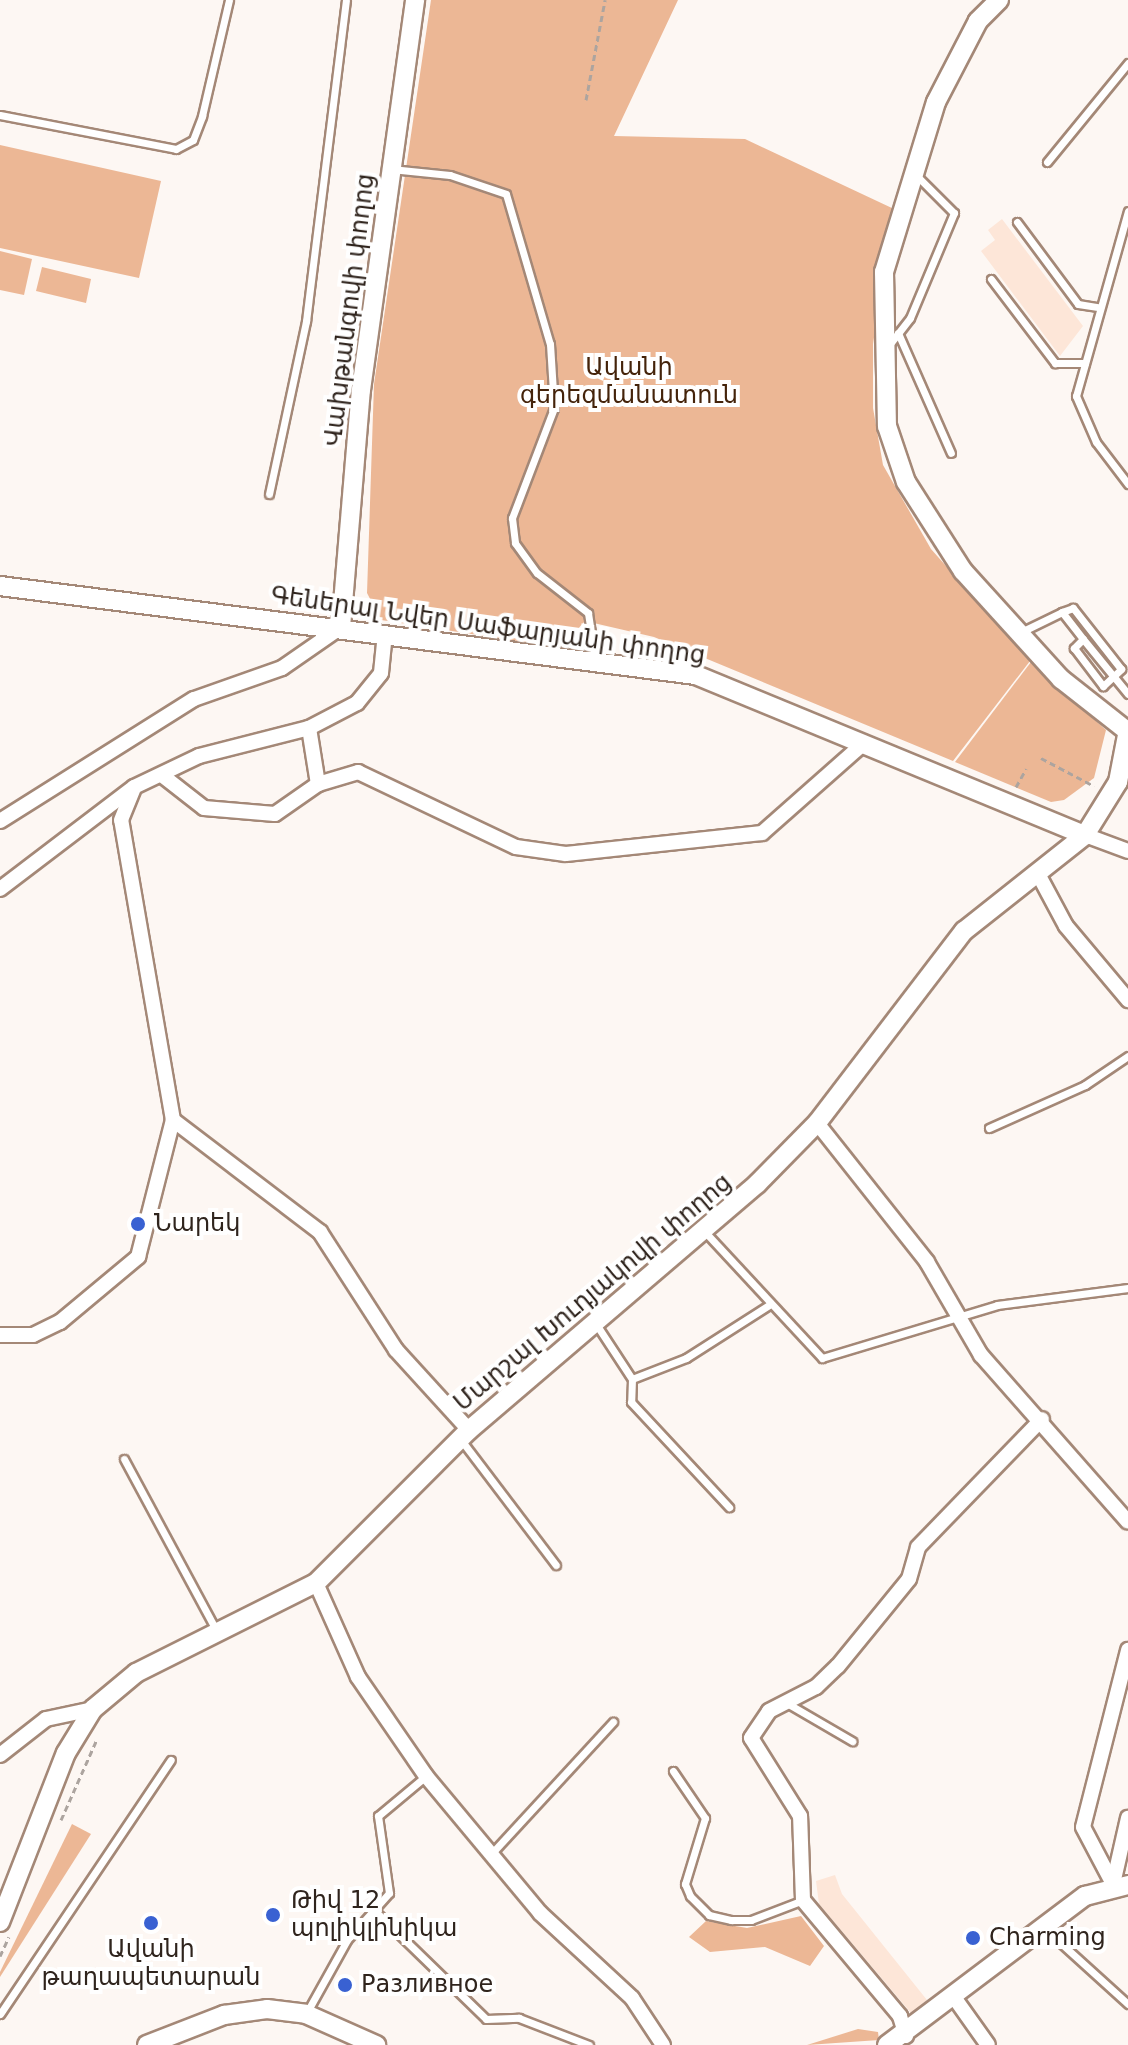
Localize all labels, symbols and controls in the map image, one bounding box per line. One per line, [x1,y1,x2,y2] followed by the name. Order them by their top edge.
[319,172,381,448] street label: Վախթանգովի փողոց
[520,354,738,410] park label: Ավանի գերեզմանատուն
[269,581,707,671] street label: Գեներալ Նվեր Սաֆարյանի փողոց
[448,1168,738,1418] street label: Մարշալ Խուդյակովի փողոց
[154,1210,241,1238] place label: Նարեկ
[129,1215,147,1233] marker: Նարեկ
[291,1887,457,1943] place label: Թիվ 12 պոլիկլինիկա
[262,1904,284,1926] marker: Թիվ 12 պոլիկլինիկա
[142,1914,160,1932] marker: Ավանի թաղապետարան
[989,1924,1106,1952] place label: Charming
[964,1929,982,1947] marker: Charming
[42,1936,260,1992] place label: Ավանի թաղապետարան
[361,1971,493,1999] place label: Разливное
[336,1976,354,1994] marker: Разливное

